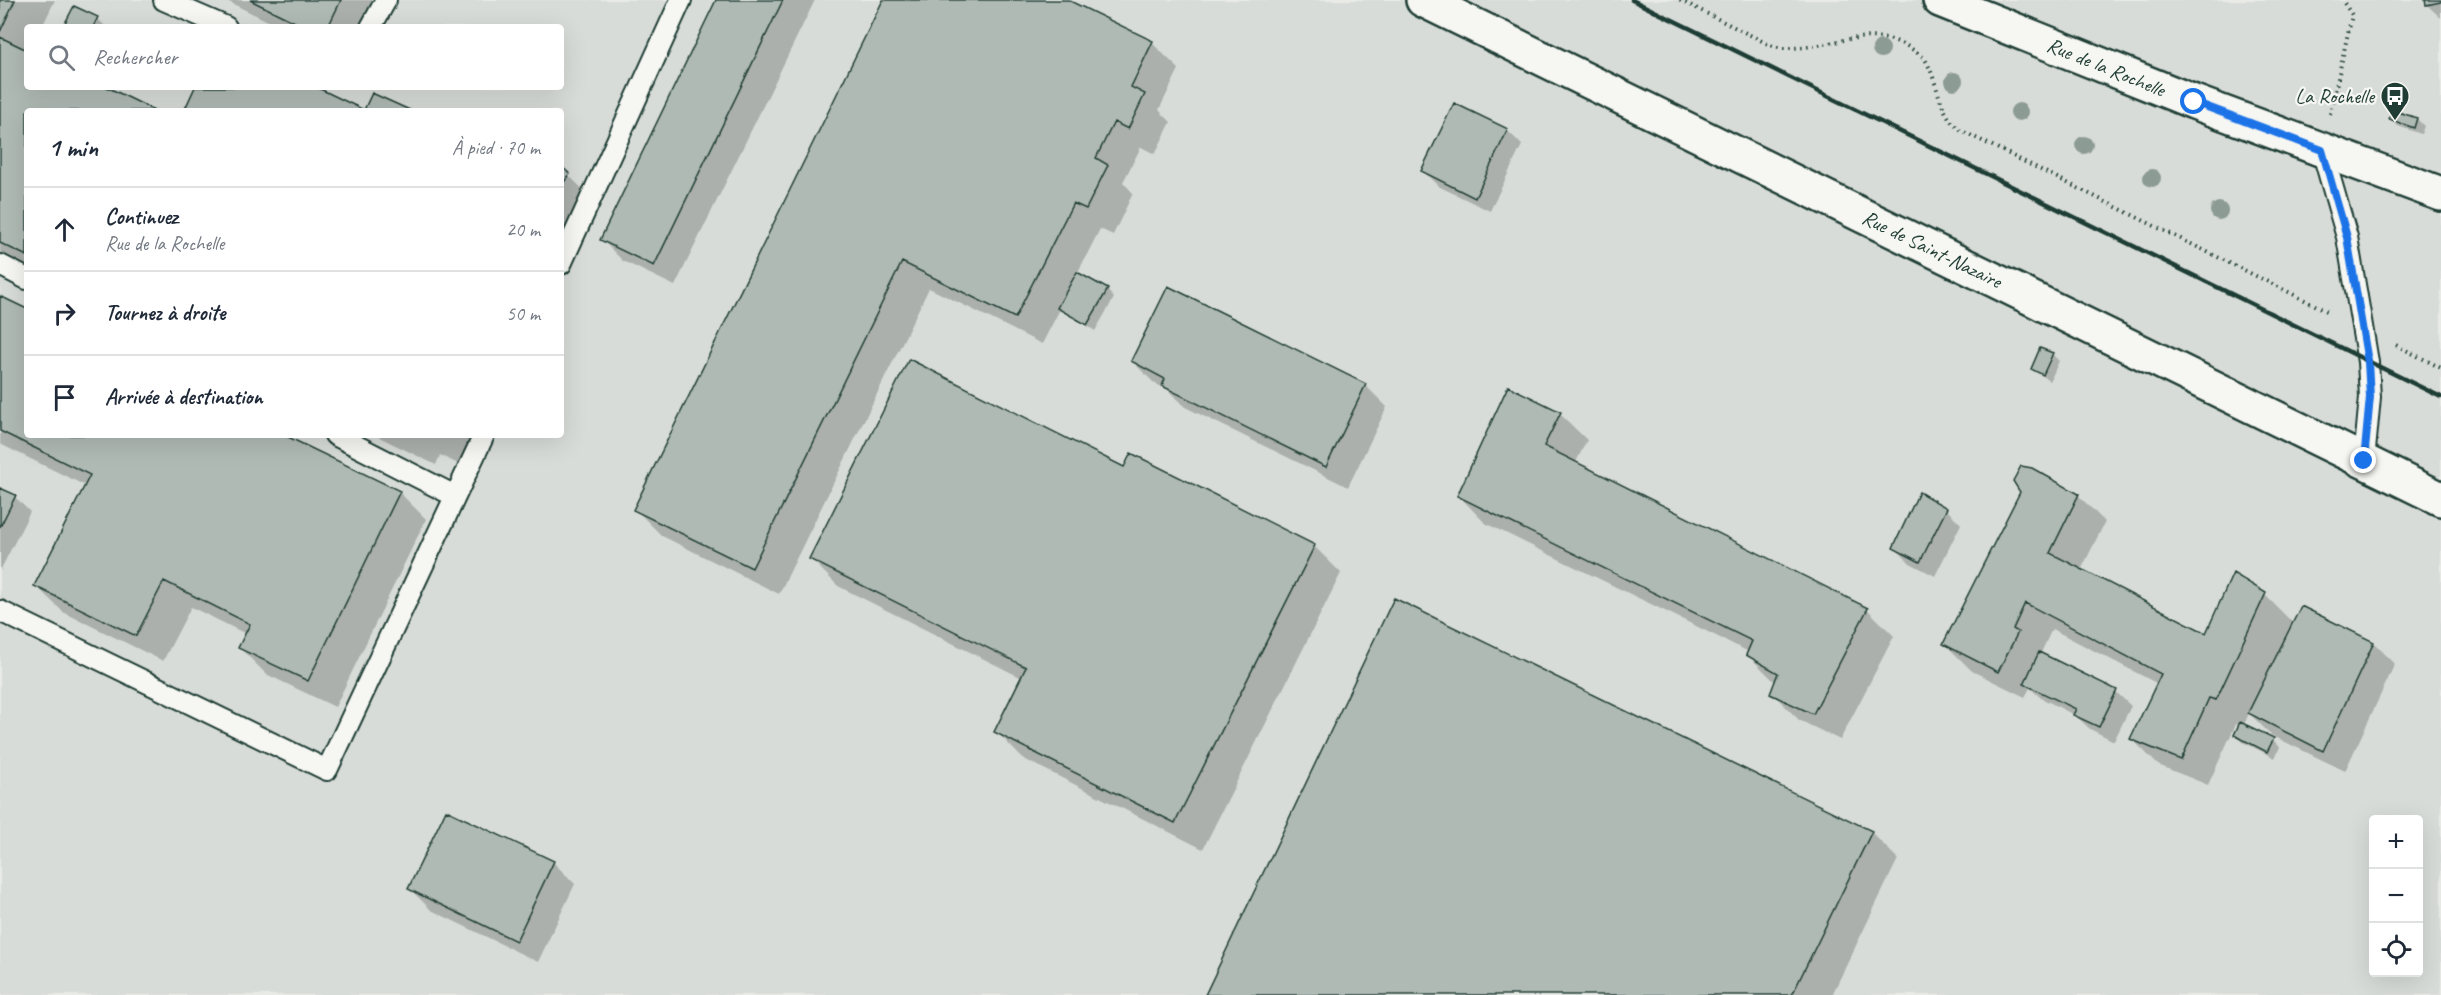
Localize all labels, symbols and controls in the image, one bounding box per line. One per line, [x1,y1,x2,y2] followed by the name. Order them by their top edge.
[24,24,564,90] search box
[2043,32,2171,103] street label: Rue de la Rochelle
[45,41,78,74] icon: search
[93,43,177,71] text: Rechercher
[2379,80,2411,122] bus stop icon: La Rochelle
[2295,83,2376,109] place label: La Rochelle
[2180,88,2206,114] route start
[48,131,98,164] text: 1 min
[452,135,540,160] text: À pied · 70 m
[105,203,178,231] text: Continuez
[1858,204,2008,295] street label: Rue de Saint-Nazaire
[48,213,81,246] icon: ahead
[506,217,540,242] text: 20 m
[105,231,224,256] text: Rue de la Rochelle
[48,297,81,330] icon: right
[105,299,225,327] text: Tournez à droite
[506,301,540,326] text: 50 m
[48,381,81,414] icon: arrive
[105,383,263,411] text: Arrivée à destination
[2350,447,2376,473] route end
[2369,815,2423,977] map controls
[2369,815,2423,869] button: +
[2369,869,2423,923] button: −
[2369,923,2423,977] button: locate

